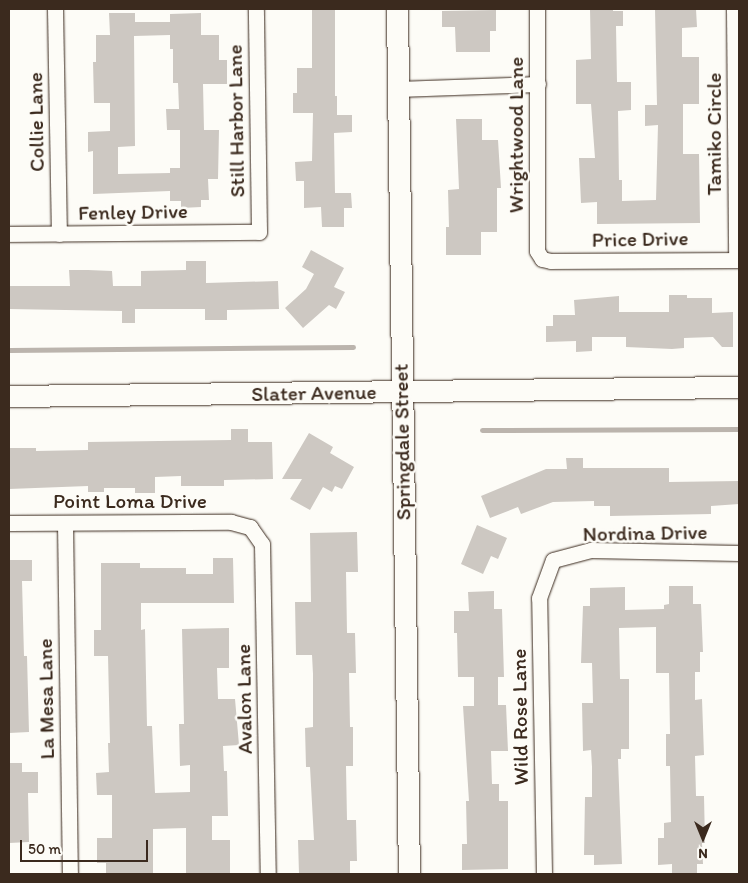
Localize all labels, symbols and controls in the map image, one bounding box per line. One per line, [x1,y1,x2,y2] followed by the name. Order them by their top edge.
[222,44,250,198] street label: Still Harbor Lane
[503,57,529,213] street label: Wrightwood Lane
[23,72,49,172] street label: Collie Lane
[701,73,727,195] street label: Tamiko Circle
[78,198,188,226] street label: Fenley Drive
[591,226,689,252] street label: Price Drive
[388,363,416,521] street label: Springdale Street
[251,379,377,407] street label: Slater Avenue
[53,488,207,514] street label: Point Loma Drive
[582,519,708,547] street label: Nordina Drive
[32,638,60,760] street label: La Mesa Lane
[230,644,258,754] street label: Avalon Lane
[506,649,534,785] street label: Wild Rose Lane
[678,813,728,863] north arrow
[22,830,150,862] scale bar
[28,840,61,858] text: 50 m
[698,845,708,862] text: N

